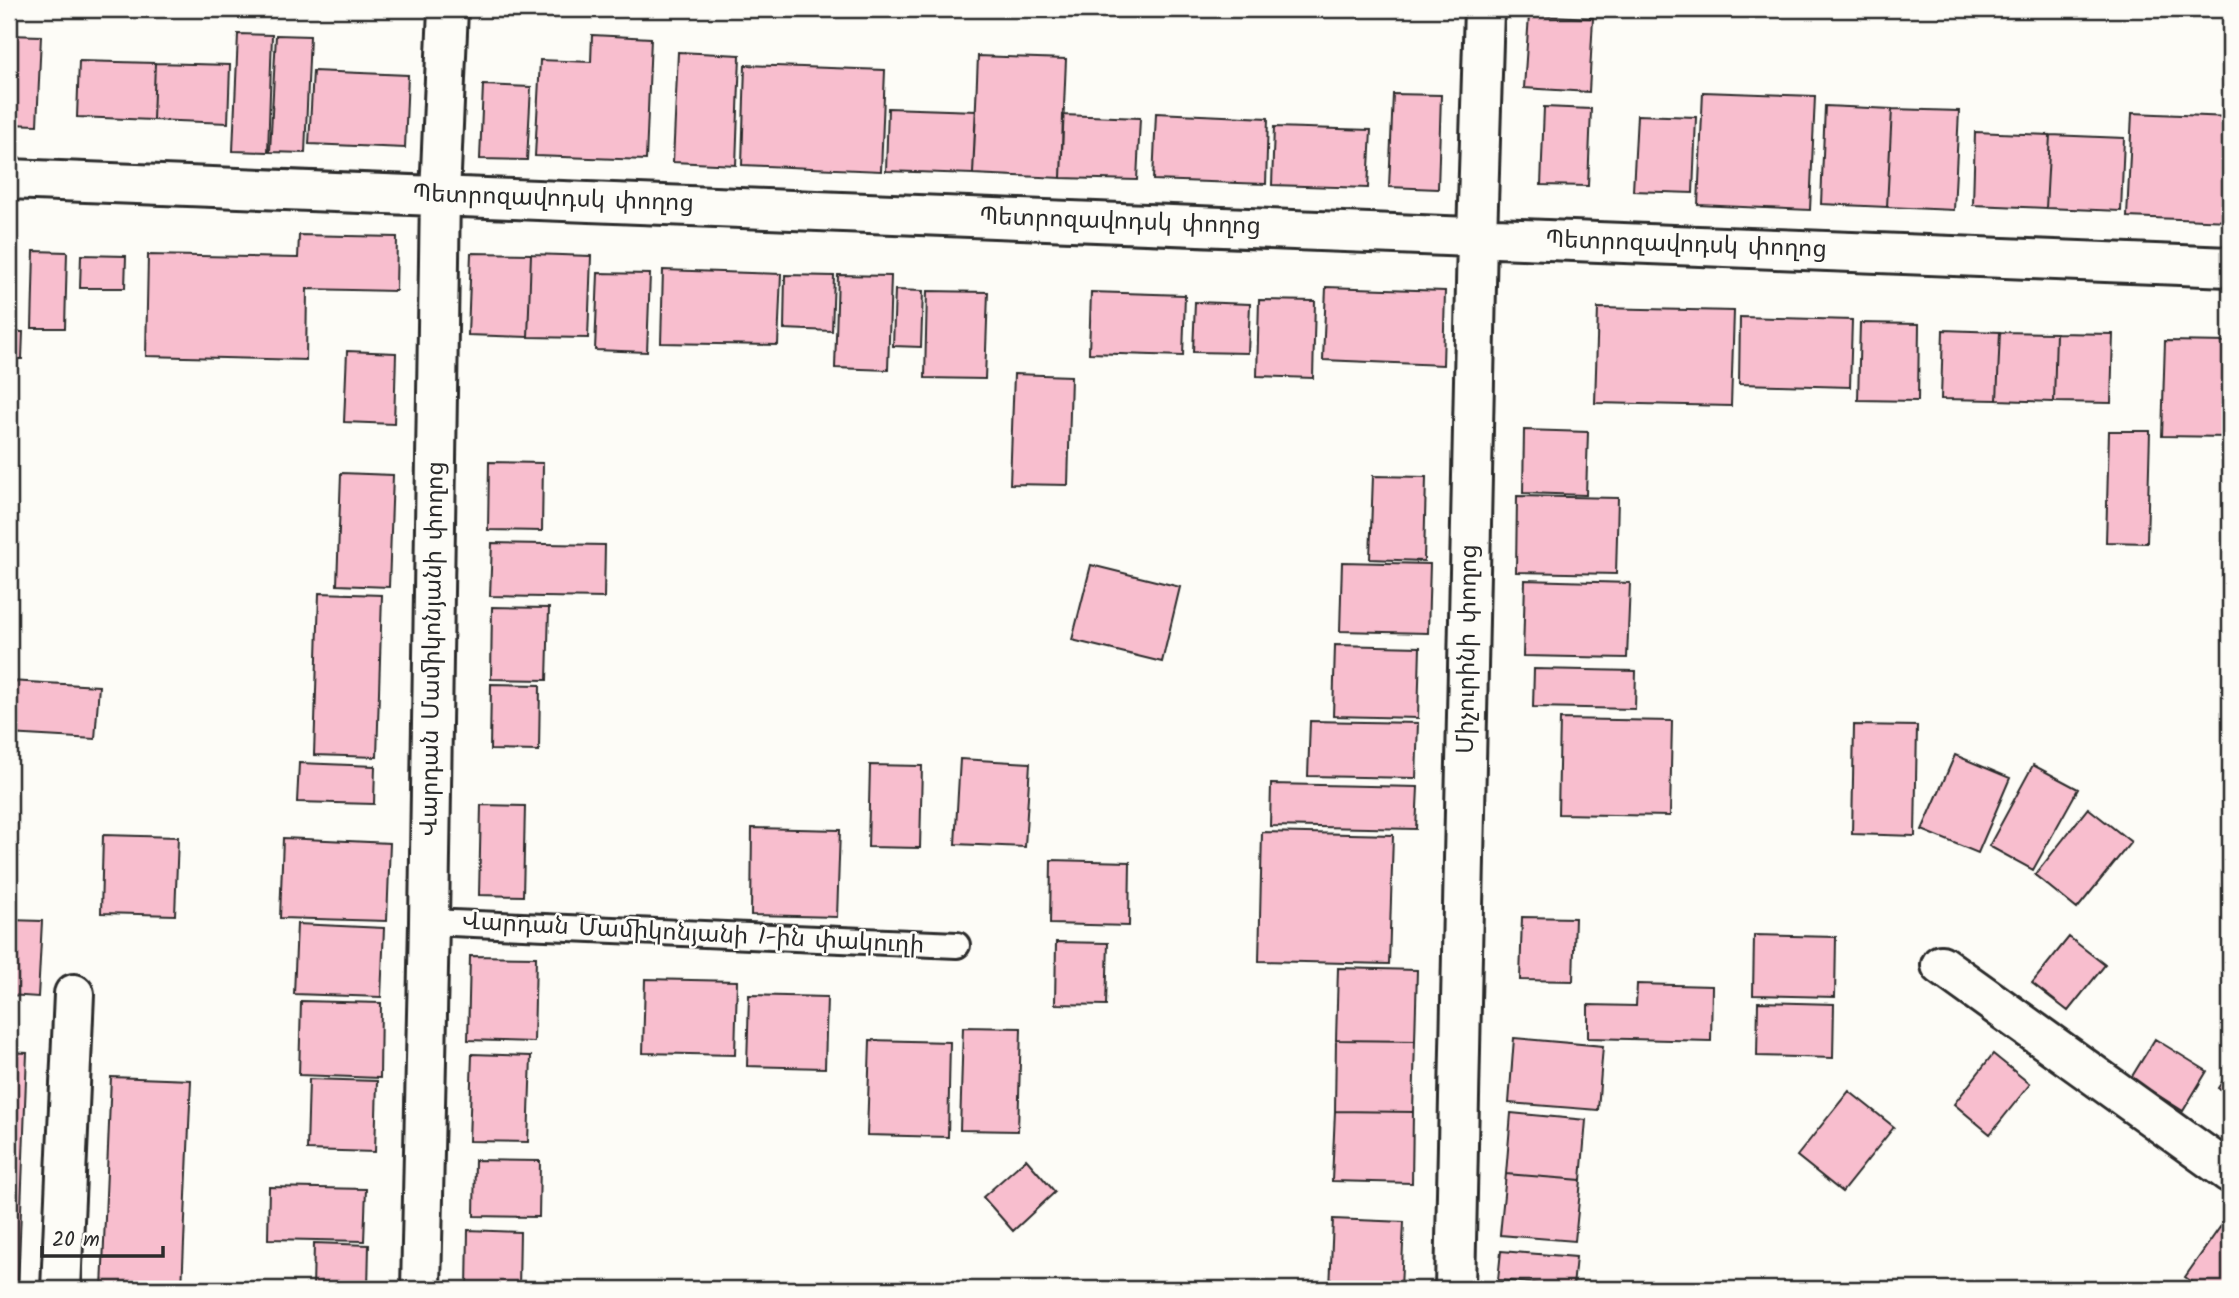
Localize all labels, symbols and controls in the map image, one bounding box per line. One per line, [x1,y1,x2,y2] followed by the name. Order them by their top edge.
[412,175,694,223] street label: Պետրոզավոդսկ փողոց
[979,198,1261,246] street label: Պետրոզավոդսկ փողոց
[1545,221,1827,269] street label: Պետրոզավոդսկ փողոց
[410,461,456,837] street label: Վարդան Մամիկոնյանի փողոց
[1447,544,1489,754] street label: Միչուրինի փողոց
[461,902,925,966] street label: Վարդան Մամիկոնյանի 1-ին փակուղի
[42,1214,163,1258] scale bar
[52,1224,100,1257] text: 20 m

